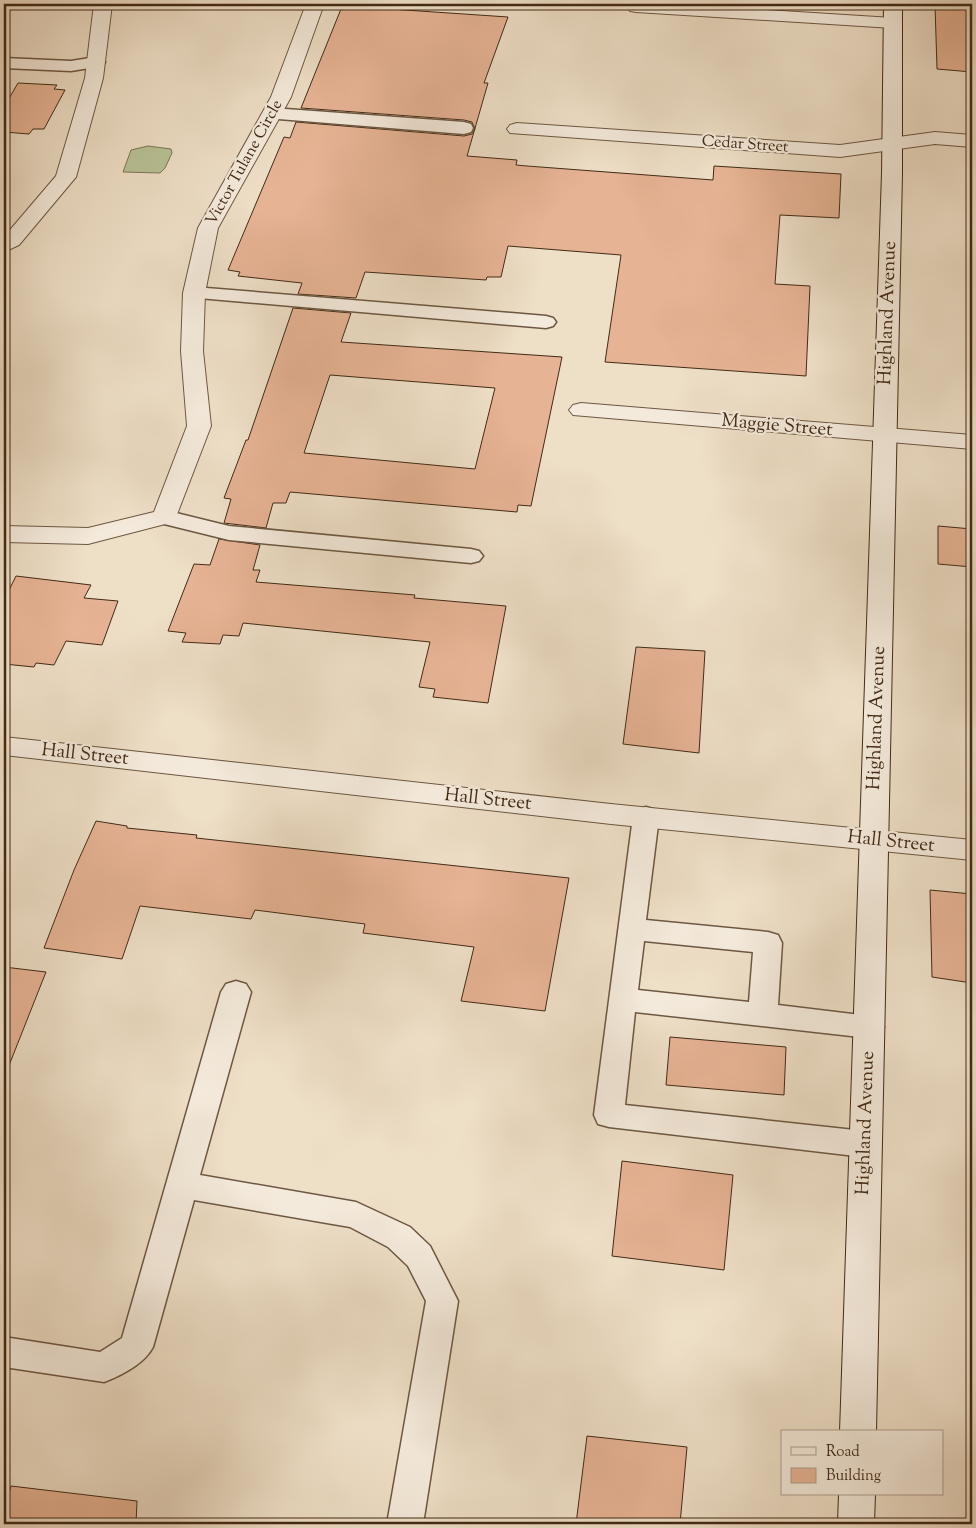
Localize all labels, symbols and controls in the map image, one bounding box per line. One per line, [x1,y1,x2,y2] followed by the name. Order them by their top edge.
[201,96,289,230] street label: Victor Tulane Circle
[701,130,790,160] street label: Cedar Street
[872,240,904,385] street label: Highland Avenue
[720,408,834,444] street label: Maggie Street
[861,645,893,790] street label: Highland Avenue
[40,737,130,773] street label: Hall Street
[443,782,533,818] street label: Hall Street
[846,824,936,860] street label: Hall Street
[850,1050,882,1195] street label: Highland Avenue
[781,1430,944,1496] legend
[826,1442,860,1463] text: Road
[826,1466,881,1487] text: Building

